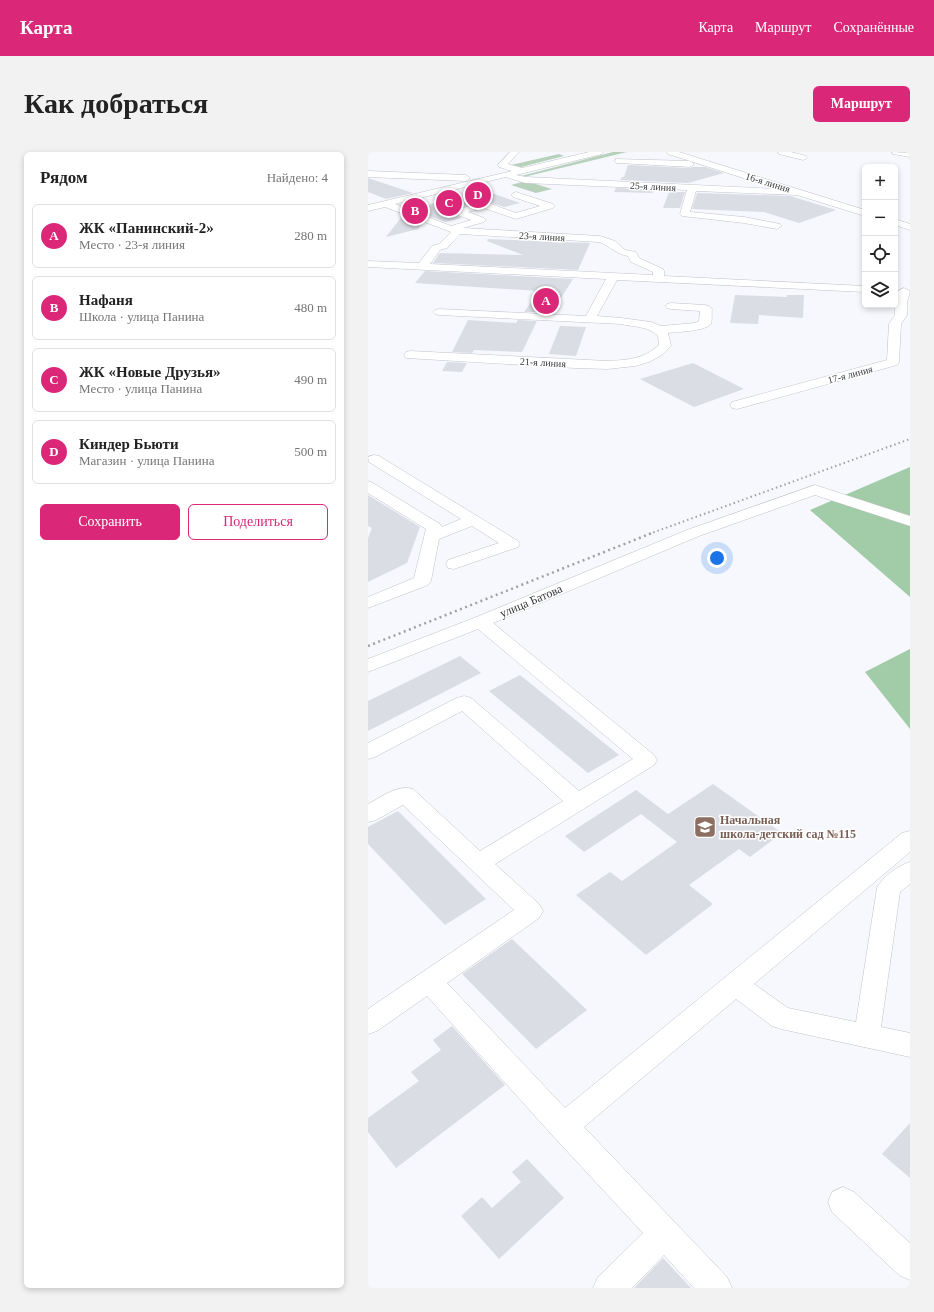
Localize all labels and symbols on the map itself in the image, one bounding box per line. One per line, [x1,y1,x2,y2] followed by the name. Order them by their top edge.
[744,170,792,195] street label: 16-я линия
[465,180,491,210] pin: D
[630,180,677,193] street label: 25-я линия
[436,188,462,218] pin: C
[402,196,428,226] pin: B
[519,230,566,243] street label: 23-я линия
[533,286,559,316] pin: A
[520,356,567,369] street label: 21-я линия
[826,363,874,386] street label: 17-я линия
[707,548,727,568] your location
[498,581,565,620] street label: улица Батова
[720,813,856,841] place label: Начальная школа-детский сад №115
[692,814,718,840] school or university icon: Начальная школа-детский сад №115

